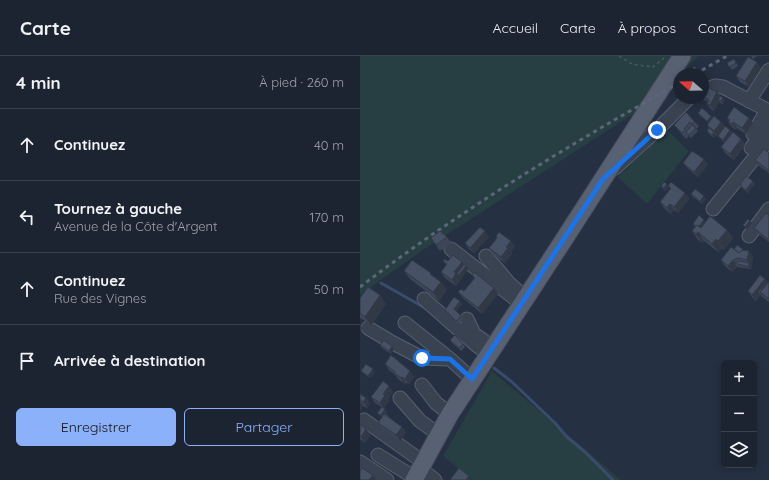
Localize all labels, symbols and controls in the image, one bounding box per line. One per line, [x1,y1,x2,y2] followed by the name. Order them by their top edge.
[20,16,71,40] text: Carte
[492,19,538,37] text: Accueil
[560,19,596,37] text: Carte
[618,19,676,37] text: À propos
[698,19,749,37] text: Contact
[673,68,709,104] north arrow
[16,72,61,93] text: 4 min
[259,74,344,90] text: À pied · 260 m
[648,121,666,139] route end
[16,134,38,156] icon: ahead
[54,135,125,154] text: Continuez
[314,137,344,153] text: 40 m
[54,199,182,218] text: Tournez à gauche
[16,206,38,228] icon: left
[309,209,344,225] text: 170 m
[54,218,218,234] text: Avenue de la Côte d'Argent
[54,271,125,290] text: Continuez
[16,278,38,300] icon: ahead
[314,281,344,297] text: 50 m
[54,290,146,306] text: Rue des Vignes
[413,349,431,367] route start
[16,350,38,372] icon: arrive
[54,351,206,370] text: Arrivée à destination
[721,360,757,468] map controls
[721,360,757,396] button: +
[721,396,757,432] button: −
[16,408,176,446] button: Enregistrer
[184,408,344,446] button: Partager
[721,432,757,468] button: layers

